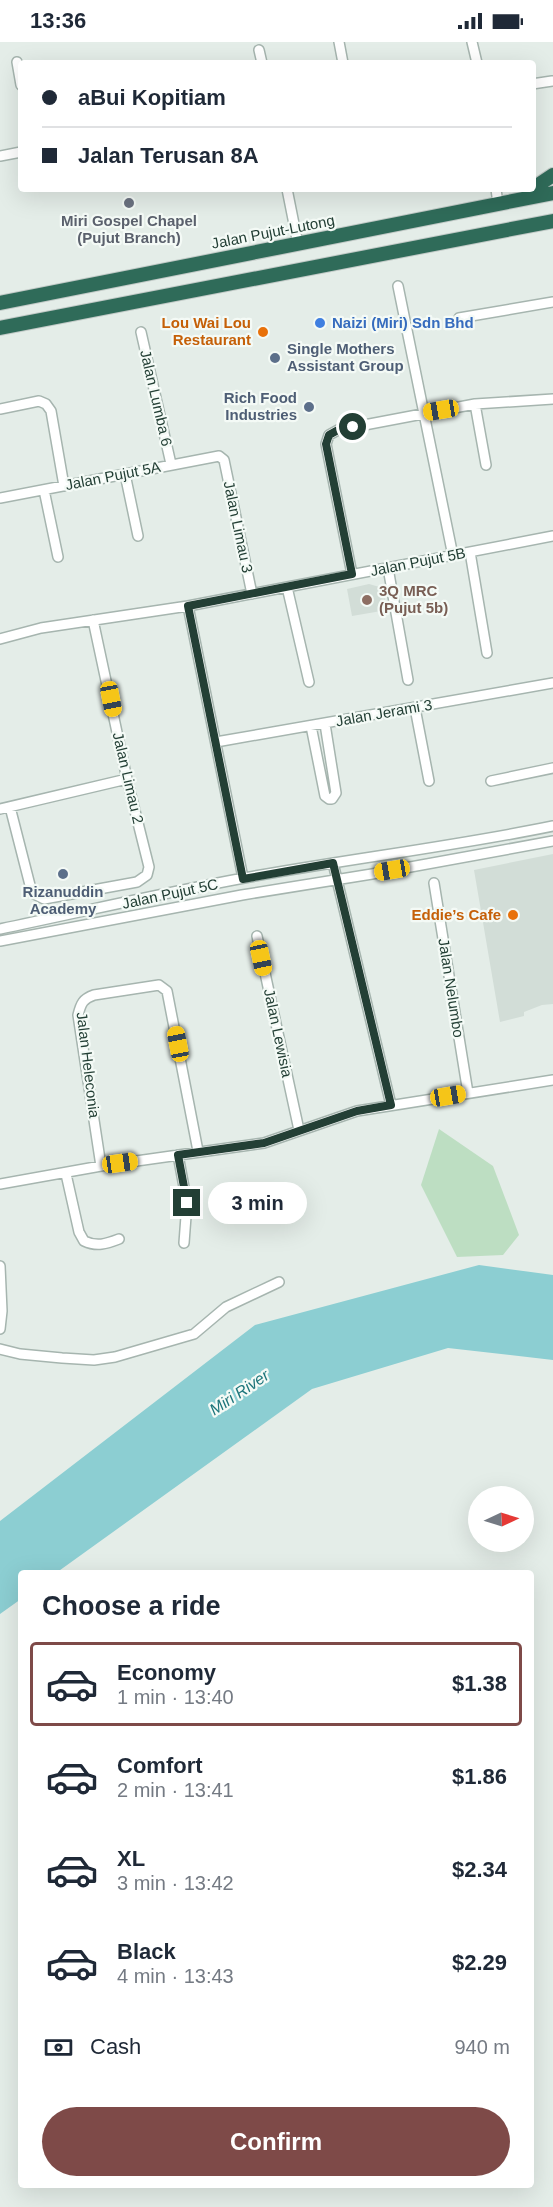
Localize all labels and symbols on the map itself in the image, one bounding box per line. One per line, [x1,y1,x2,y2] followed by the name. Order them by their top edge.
[122,196,136,210] marker: Miri Gospel Chapel (Pujut Branch)
[210,211,336,252] street label: Jalan Pujut-Lutong
[61,212,197,246] place label: Miri Gospel Chapel (Pujut Branch)
[162,314,251,348] place label: Lou Wai Lou Restaurant
[332,314,474,331] place label: Naizi (Miri) Sdn Bhd
[313,316,327,330] marker: Naizi (Miri) Sdn Bhd
[256,325,270,339] marker: Lou Wai Lou Restaurant
[287,340,404,374] place label: Single Mothers Assistant Group
[137,348,176,448] street label: Jalan Lumba 6
[268,351,282,365] marker: Single Mothers Assistant Group
[224,389,297,423] place label: Rich Food Industries
[422,398,460,422] car
[302,400,316,414] marker: Rich Food Industries
[339,413,366,440] route start
[64,458,162,493] street label: Jalan Pujut 5A
[220,479,257,574] street label: Jalan Limau 3
[369,544,467,579] street label: Jalan Pujut 5B
[379,582,448,616] place label: 3Q MRC (Pujut 5b)
[360,593,374,607] marker: 3Q MRC (Pujut 5b)
[99,680,123,718] car
[334,696,433,729] street label: Jalan Jerami 3
[110,730,147,825] street label: Jalan Limau 2
[373,858,411,882] car
[56,867,70,881] marker: Rizanuddin Academy
[120,875,220,912] street label: Jalan Pujut 5C
[23,883,103,917] place label: Rizanuddin Academy
[412,906,501,923] place label: Eddie’s Cafe
[506,908,520,922] marker: Eddie’s Cafe
[435,937,468,1039] street label: Jalan Nelumbo
[248,939,274,977] car
[261,987,296,1079] street label: Jalan Lewisia
[74,1011,104,1120] street label: Jalan Heleconia
[166,1025,190,1063] car
[429,1084,467,1108] car
[101,1152,139,1174] car
[208,1182,307,1224] callout: 3 min
[173,1189,200,1216] route end
[207,1366,273,1418] water label: Miri River
[468,1486,534,1552] north arrow

